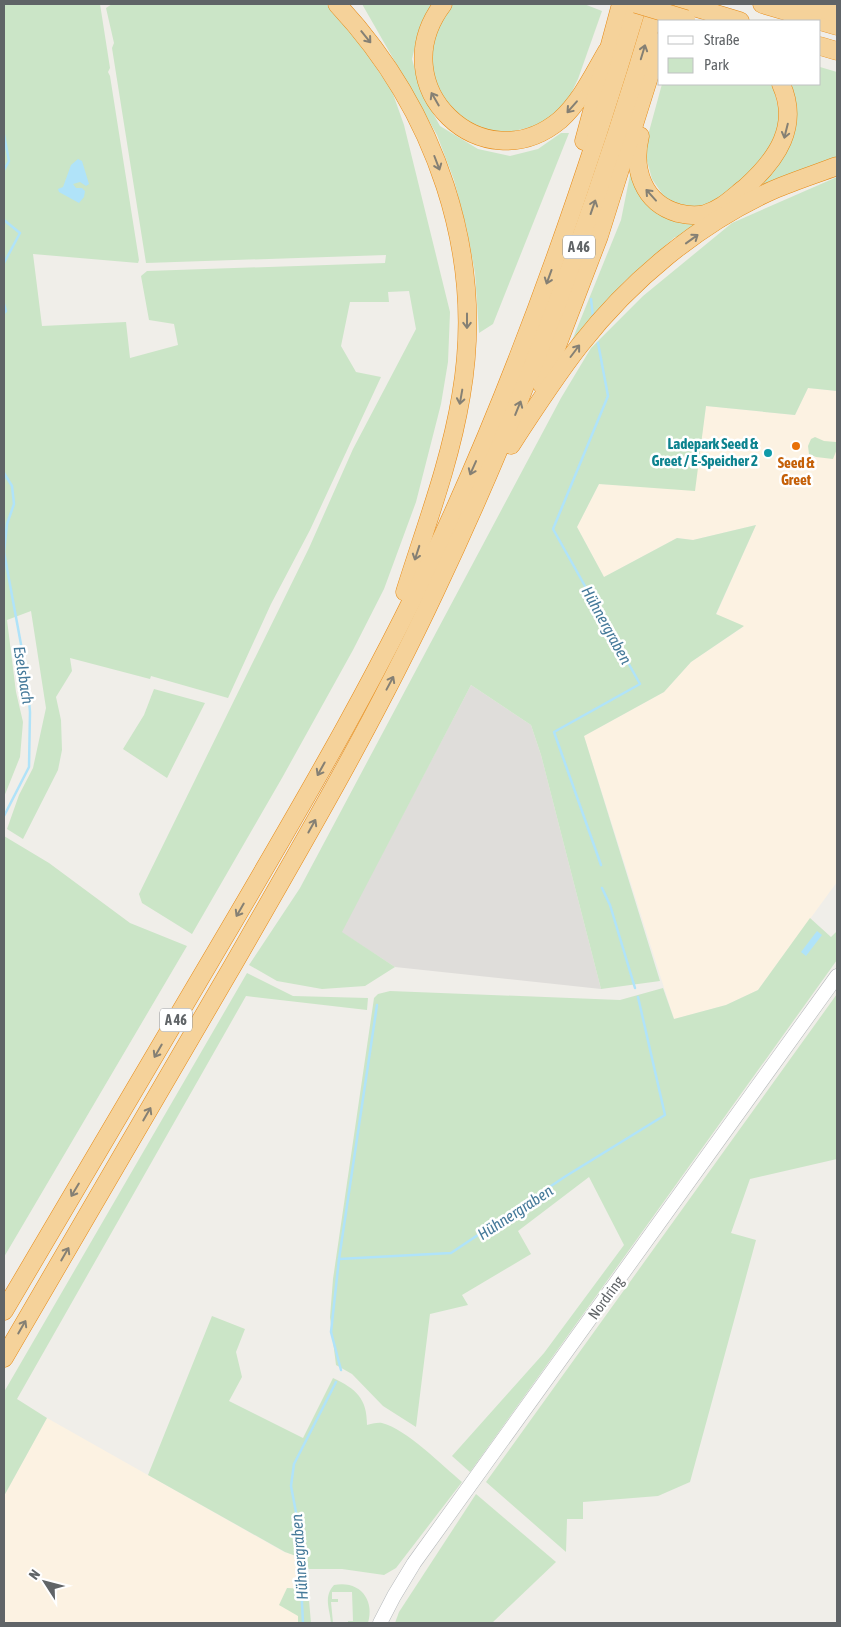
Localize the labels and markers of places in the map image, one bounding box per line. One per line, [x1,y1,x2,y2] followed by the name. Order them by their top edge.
[652,435,758,469] place label: Ladepark Seed & Greet / E-Speicher 2
[790,440,802,452] marker: Seed & Greet
[762,447,774,459] marker: Ladepark Seed & Greet / E-Speicher 2
[778,454,815,488] place label: Seed & Greet

